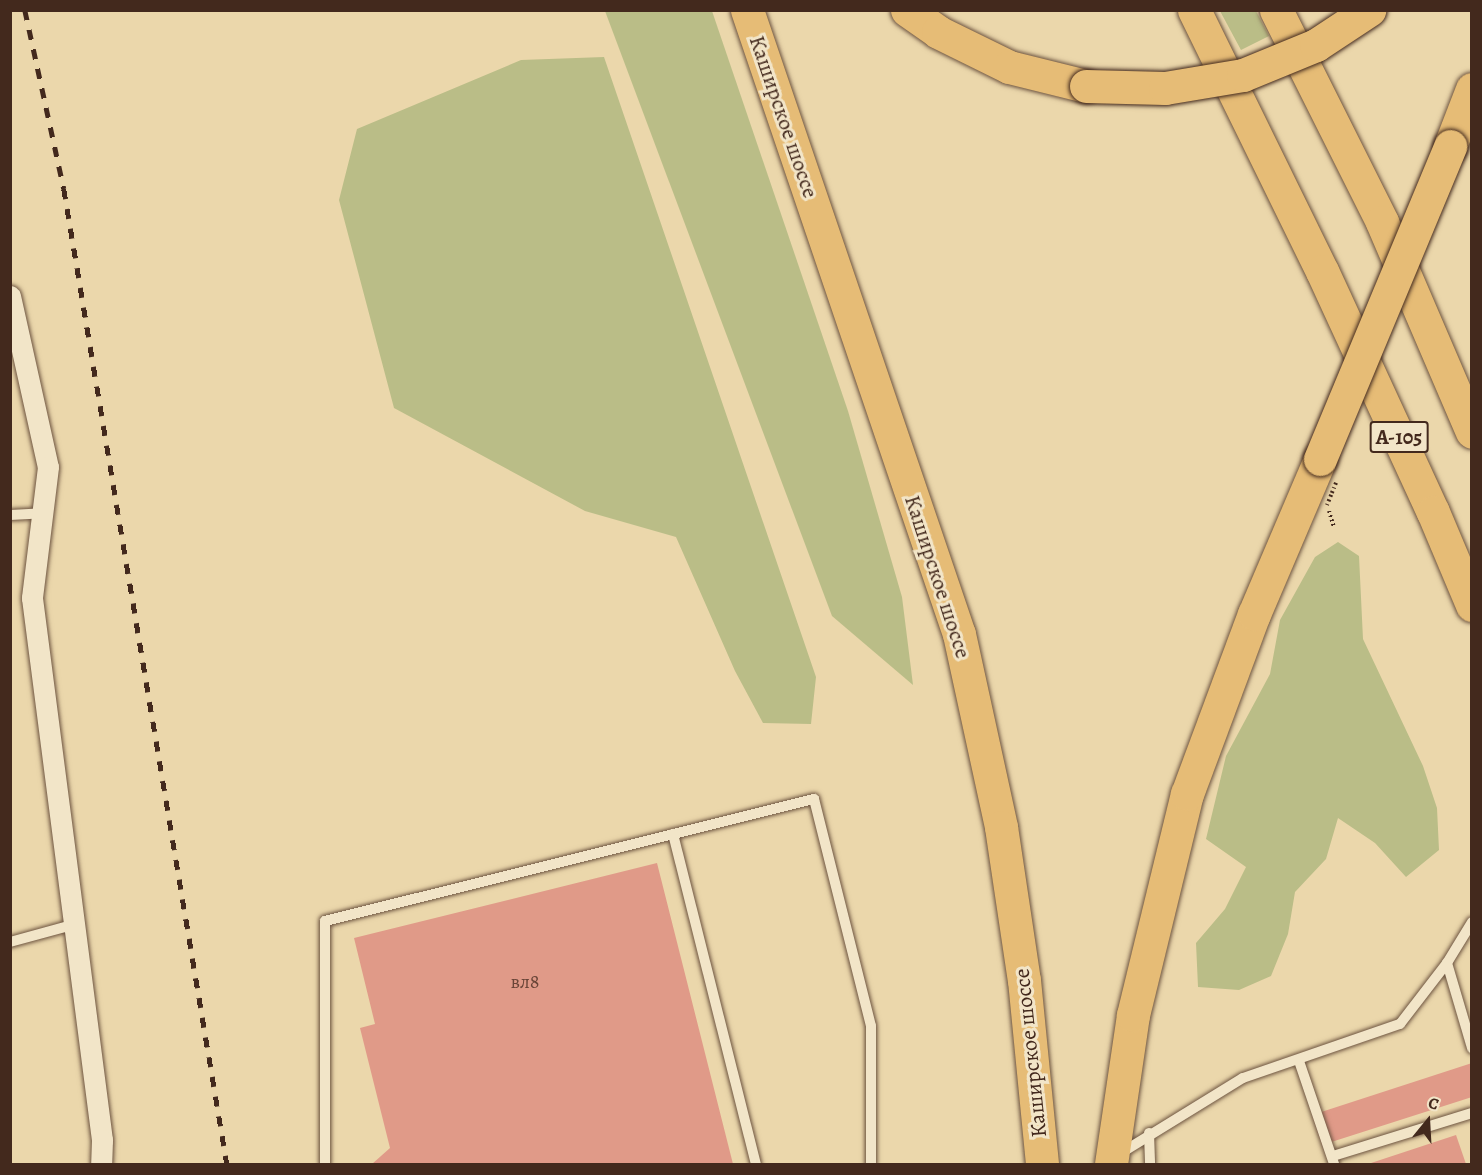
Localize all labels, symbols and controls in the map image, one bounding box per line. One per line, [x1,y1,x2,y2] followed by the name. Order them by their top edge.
[743,32,823,202] street label: Каширское шоссе
[1369,419,1429,455] road number: А-105
[898,492,976,662] street label: Каширское шоссе
[1009,967,1053,1139] street label: Каширское шоссе
[510,969,540,993] house number: вл8
[1398,1091,1458,1151] north arrow
[1425,1092,1442,1116] text: С

